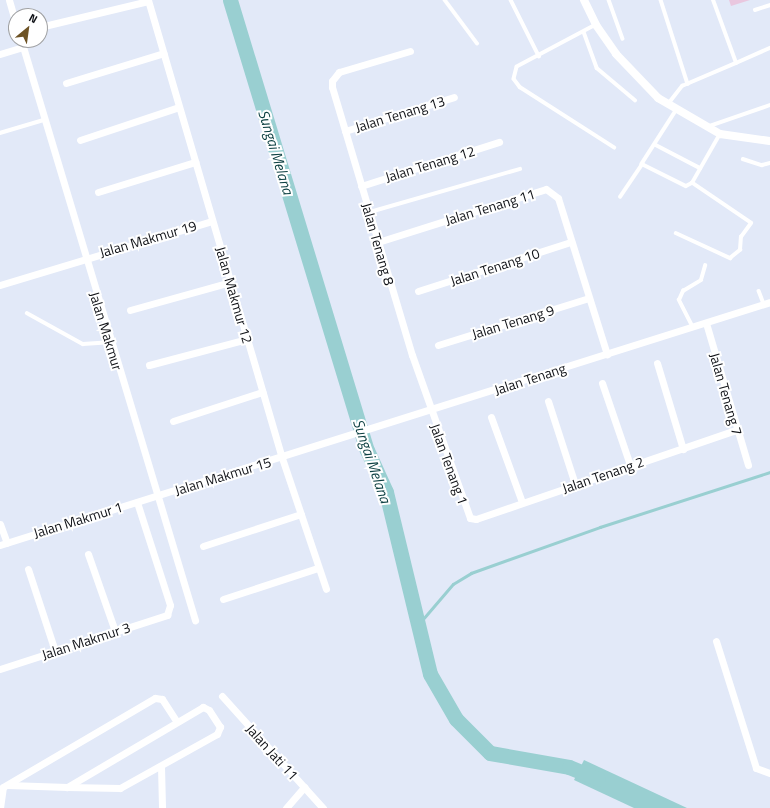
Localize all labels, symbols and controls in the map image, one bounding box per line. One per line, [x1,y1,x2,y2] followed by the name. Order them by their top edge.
[8,8,48,48] north arrow
[26,10,41,27] text: N
[353,92,447,136] street label: Jalan Tenang 13
[255,107,297,197] water label: Sungai Melana
[383,142,477,186] street label: Jalan Tenang 12
[443,185,537,229] street label: Jalan Tenang 11
[358,201,398,287] street label: Jalan Tenang 8
[98,217,198,261] street label: Jalan Makmur 19
[212,245,256,345] street label: Jalan Makmur 12
[448,245,542,289] street label: Jalan Tenang 10
[86,290,126,372] street label: Jalan Makmur
[470,302,556,342] street label: Jalan Tenang 9
[706,351,746,437] street label: Jalan Tenang 7
[492,360,568,398] street label: Jalan Tenang
[349,417,395,505] water label: Sungai Melana
[427,421,471,507] street label: Jalan Tenang 1
[173,453,273,499] street label: Jalan Makmur 15
[560,453,646,497] street label: Jalan Tenang 2
[31,498,125,542] street label: Jalan Makmur 1
[40,619,132,663] street label: Jalan Makmur 3
[242,720,302,784] street label: Jalan Jati 11

